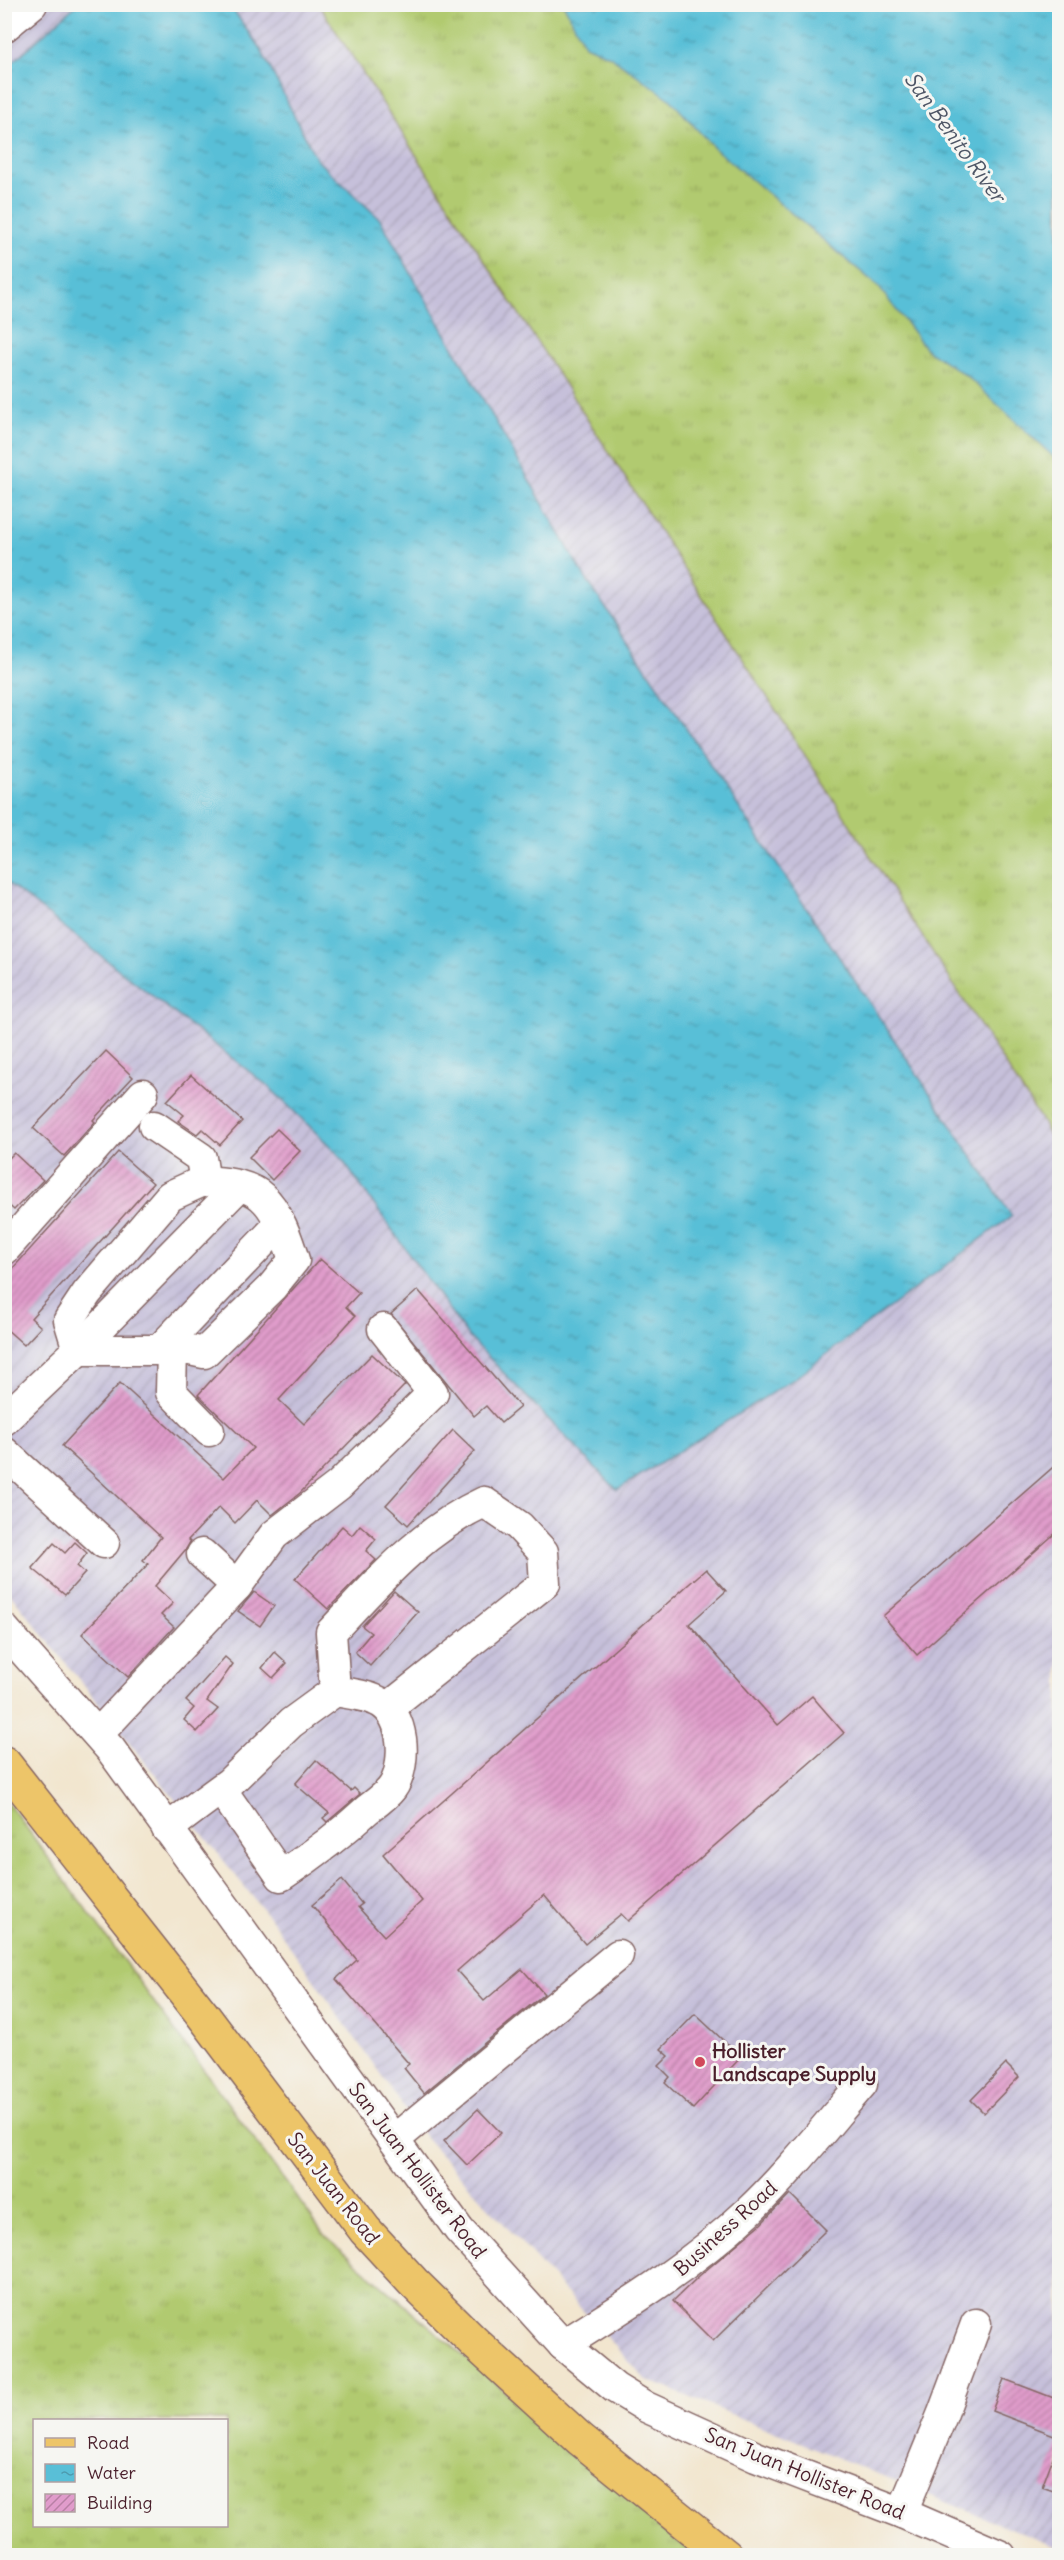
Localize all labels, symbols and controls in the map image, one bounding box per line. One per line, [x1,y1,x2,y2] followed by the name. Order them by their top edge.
[899,66,1013,210] water label: San Benito River
[712,2038,876,2086] place label: Hollister Landscape Supply
[693,2055,707,2069] marker: Hollister Landscape Supply
[344,2077,492,2263] street label: San Juan Hollister Road
[283,2127,386,2249] street label: San Juan Road
[668,2175,782,2281] street label: Business Road
[33,2419,228,2527] legend
[701,2421,909,2525] street label: San Juan Hollister Road
[87,2431,130,2454] text: Road
[87,2461,137,2484] text: Water
[87,2491,152,2514] text: Building

